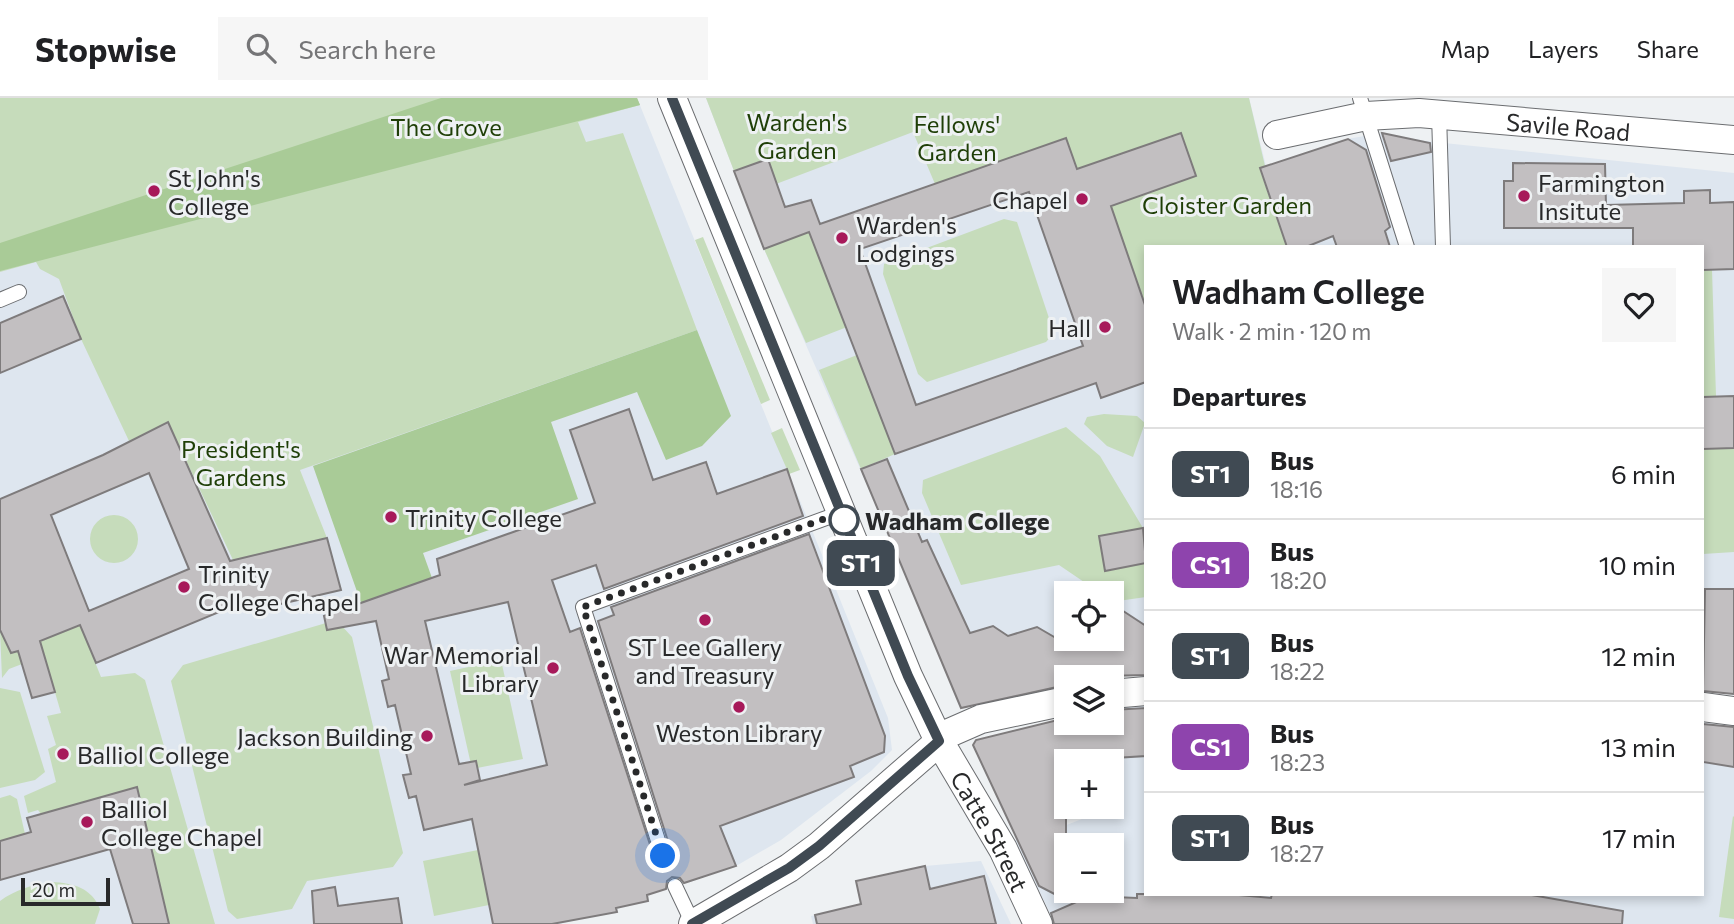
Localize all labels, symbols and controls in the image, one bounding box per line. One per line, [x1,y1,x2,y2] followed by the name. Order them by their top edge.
[218,17,708,80] search box
[35,28,176,69] text: Stopwise
[242,29,280,67] icon: search
[298,33,436,64] text: Search here
[1441,34,1490,63] text: Map
[1528,34,1599,63] text: Layers
[1637,34,1699,63] text: Share
[1505,106,1632,146] street label: Savile Road
[747,107,847,164] park label: Warden's Garden
[914,109,1000,166] park label: Fellows' Garden
[390,112,502,141] park label: The Grove
[168,163,261,220] place label: St John's College
[1538,168,1665,225] place label: Farmington Insitute
[146,183,162,199] marker: St John's College
[992,185,1068,214] place label: Chapel
[1516,188,1532,204] marker: Farmington Insitute
[1142,190,1312,219] park label: Cloister Garden
[1074,191,1090,207] marker: Chapel
[856,210,957,267] place label: Warden's Lodgings
[834,230,850,246] marker: Warden's Lodgings
[1602,268,1676,342] button: heart
[1172,270,1425,311] text: Wadham College
[1048,313,1091,342] place label: Hall
[1172,317,1371,345] text: Walk · 2 min · 120 m
[1097,319,1113,335] marker: Hall
[1172,380,1307,411] text: Departures
[181,434,301,491] park label: President's Gardens
[1270,444,1314,475] text: Bus
[1611,458,1676,489] text: 6 min
[1190,459,1231,488] text: ST1
[1270,475,1323,503] text: 18:16
[405,503,562,532] place label: Trinity College
[829,505,859,535] marker: Wadham College
[865,506,1050,535] place label: Wadham College
[383,509,399,525] marker: Trinity College
[1270,535,1314,566] text: Bus
[821,540,901,586] line badge: ST1
[841,548,881,577] text: ST1
[1599,549,1676,580] text: 10 min
[1190,550,1231,579] text: CS1
[198,559,359,616] place label: Trinity College Chapel
[1270,566,1327,594] text: 18:20
[176,579,192,595] marker: Trinity College Chapel
[1054,581,1124,903] map controls
[1054,581,1124,651] button: locate
[697,612,713,628] marker: ST Lee Gallery and Treasury
[1270,626,1314,657] text: Bus
[628,632,782,689] place label: ST Lee Gallery and Treasury
[384,640,539,697] place label: War Memorial Library
[1601,640,1676,671] text: 12 min
[1190,641,1231,670] text: ST1
[1270,657,1325,685] text: 18:22
[545,660,561,676] marker: War Memorial Library
[1054,665,1124,735] button: layers
[731,699,747,715] marker: Weston Library
[1270,717,1314,748] text: Bus
[656,718,822,747] place label: Weston Library
[237,722,413,751] place label: Jackson Building
[419,728,435,744] marker: Jackson Building
[1601,731,1676,762] text: 13 min
[1190,732,1231,761] text: CS1
[77,740,230,769] place label: Balliol College
[55,746,71,762] marker: Balliol College
[1270,748,1325,776] text: 18:23
[1054,749,1124,819] button: +
[945,765,1035,896] street label: Catte Street
[101,794,262,851] place label: Balliol College Chapel
[1270,808,1314,839] text: Bus
[79,814,95,830] marker: Balliol College Chapel
[1602,822,1676,853] text: 17 min
[1190,823,1231,852] text: ST1
[1054,833,1124,903] button: −
[645,838,680,873] your location
[1270,839,1324,867] text: 18:27
[21,875,110,907] scale bar
[32,878,75,901] text: 20 m

